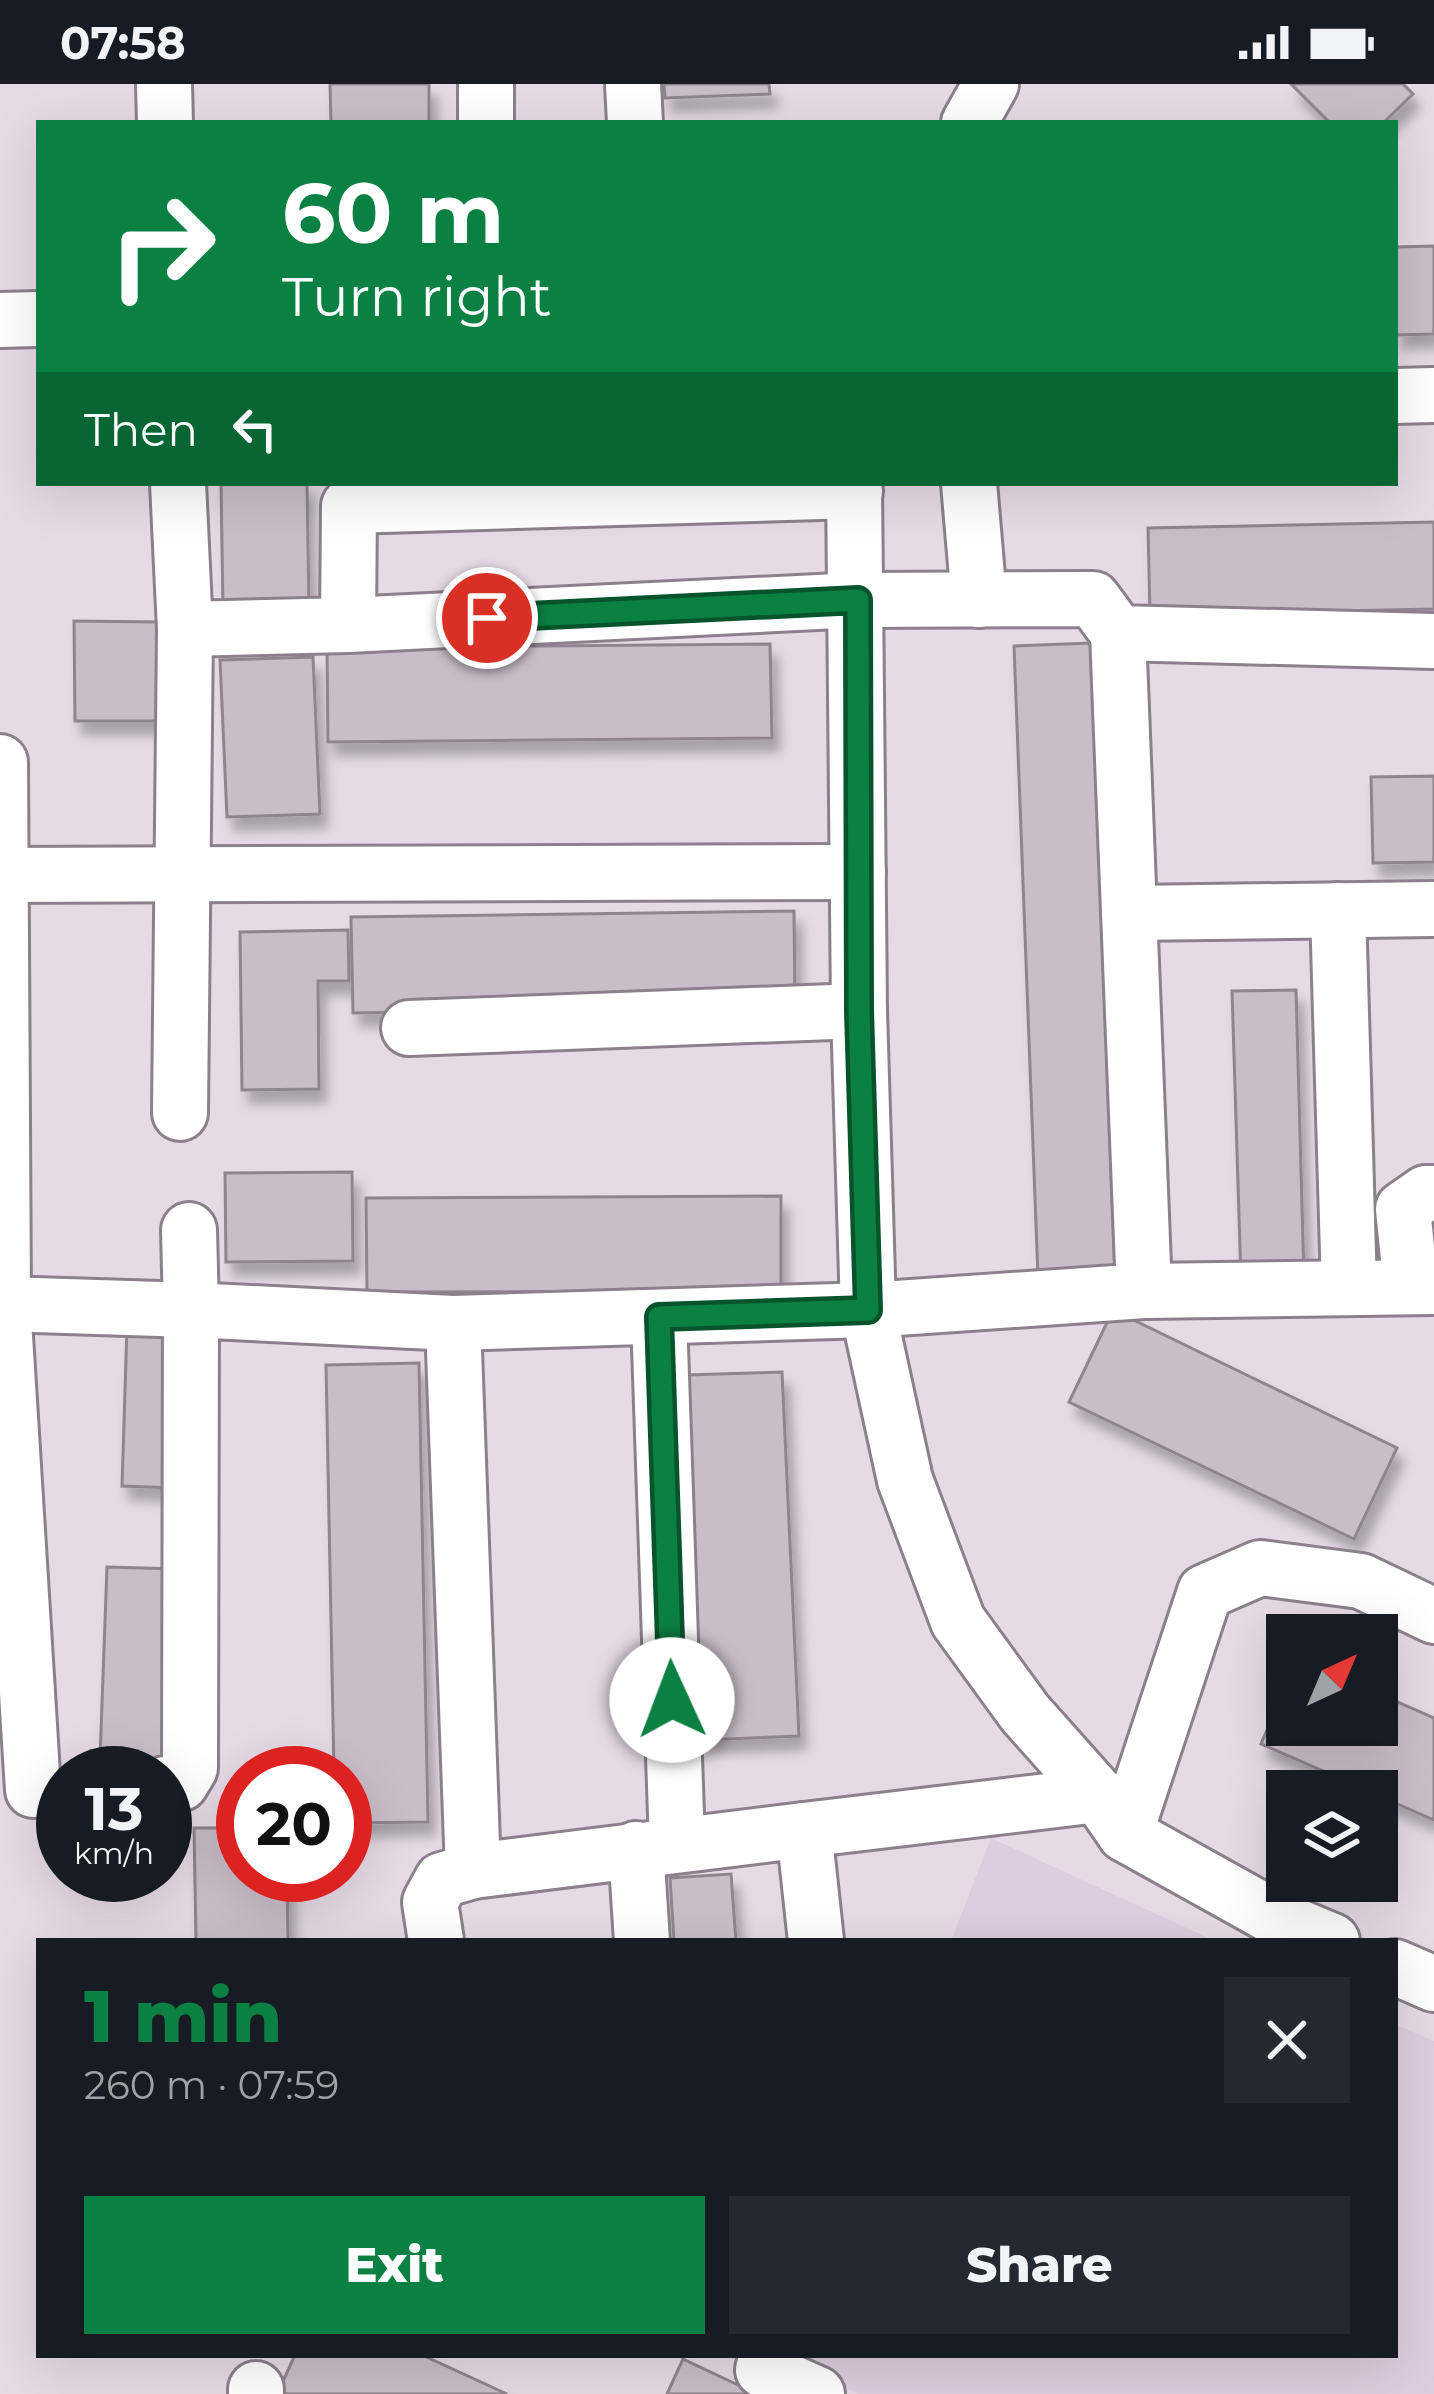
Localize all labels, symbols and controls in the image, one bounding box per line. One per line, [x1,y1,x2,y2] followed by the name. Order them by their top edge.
[60,15,186,70] text: 07:58
[282,162,504,264] text: 60 m
[84,168,240,324] icon: right
[282,264,552,330] text: Turn right
[222,396,288,462] icon: left
[84,402,198,457] text: Then
[436,567,538,669] pin
[454,585,520,651] icon: arrive
[1266,1614,1398,1746] north arrow
[1266,1614,1398,1902] map controls
[609,1637,735,1763] position arrow
[216,1746,372,1902] speed limit sign: 20
[1266,1770,1398,1902] button: layers
[84,1772,144,1845] text: 13
[74,1835,154,1872] text: km/h
[84,1972,282,2060] text: 1 min
[1224,1977,1350,2103] button: close
[84,2061,339,2109] text: 260 m · 07:59
[84,2196,705,2334] button: Exit
[729,2196,1350,2334] button: Share

